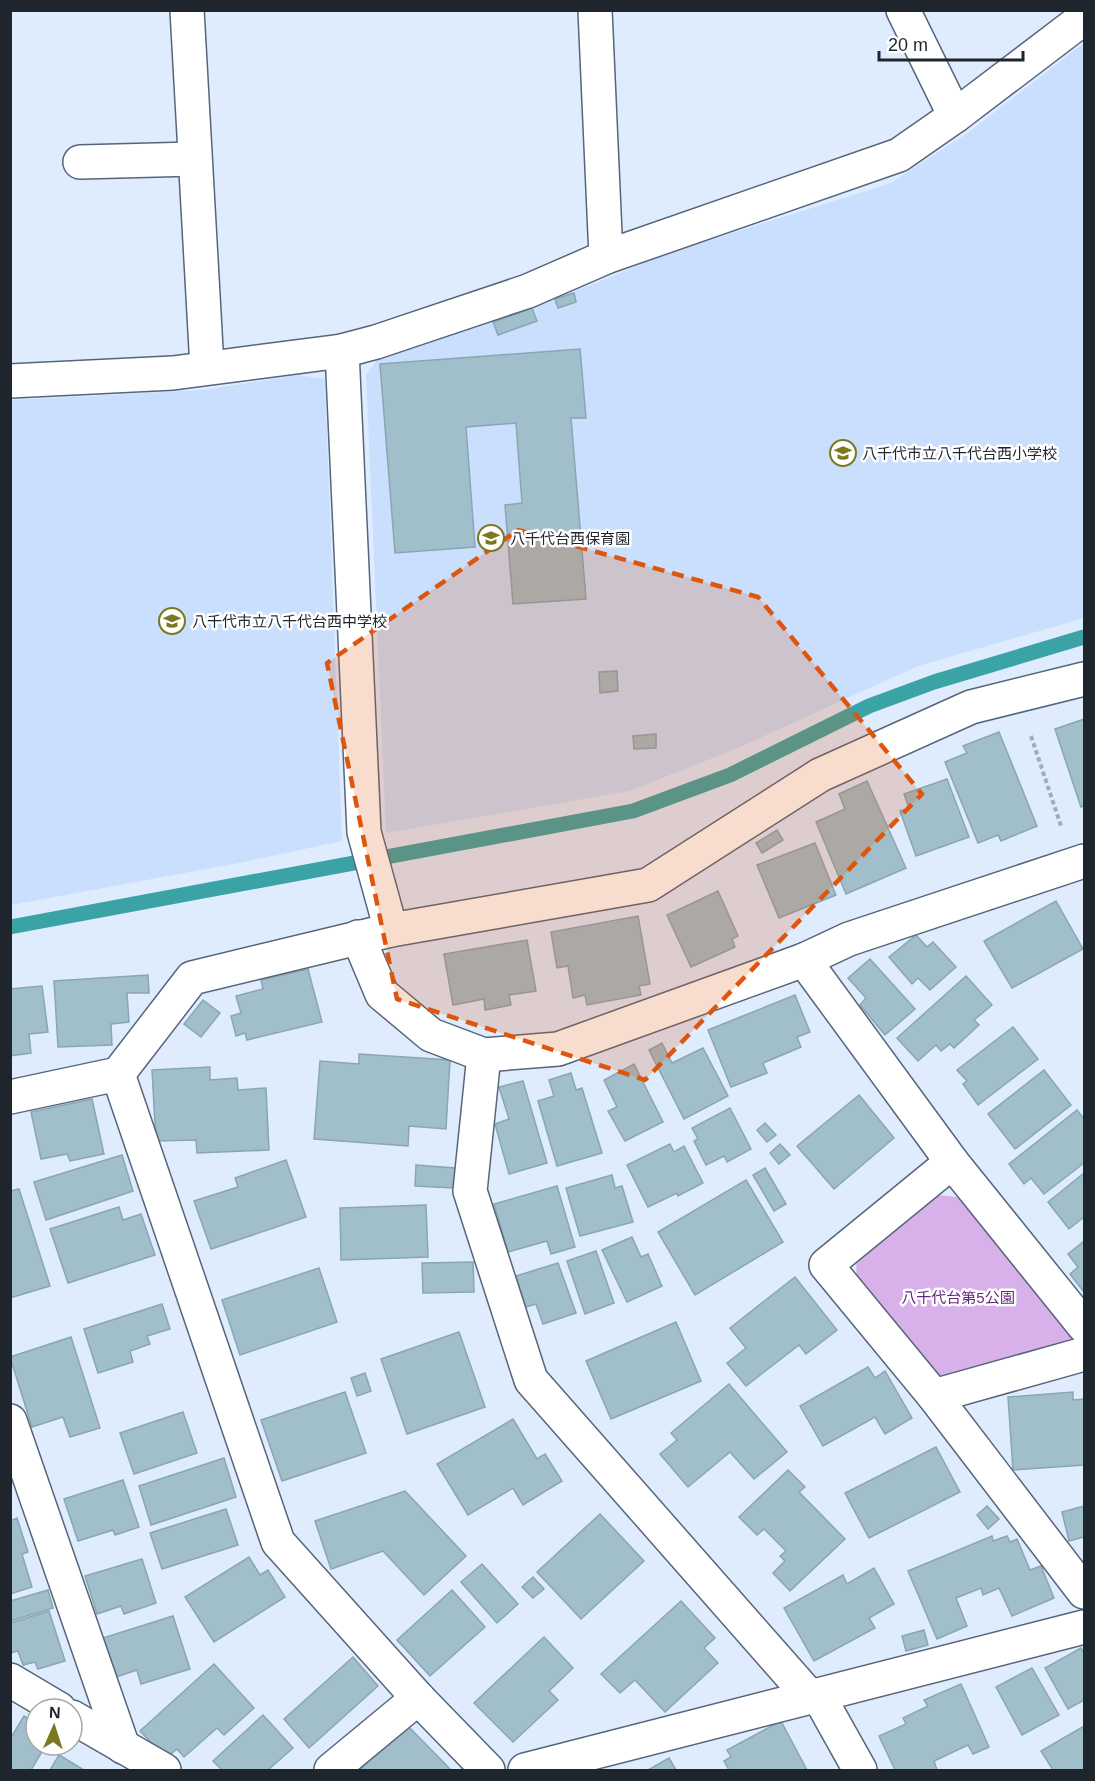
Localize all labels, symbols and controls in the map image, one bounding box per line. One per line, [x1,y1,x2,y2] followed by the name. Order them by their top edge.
[879,24,1023,62] scale bar
[888,35,928,55] text: 20 m
[828,438,858,468] school or university icon: 八千代市立八千代台西小学校
[862,445,1057,462] place label: 八千代市立八千代台西小学校
[476,523,506,553] school or university icon: 八千代台西保育園
[510,530,630,547] place label: 八千代台西保育園
[157,606,187,636] school or university icon: 八千代市立八千代台西中学校
[192,613,387,630] place label: 八千代市立八千代台西中学校
[901,1289,1015,1306] park label: 八千代台第5公園
[24,1697,84,1757] north arrow
[49,1704,61,1721] text: N

